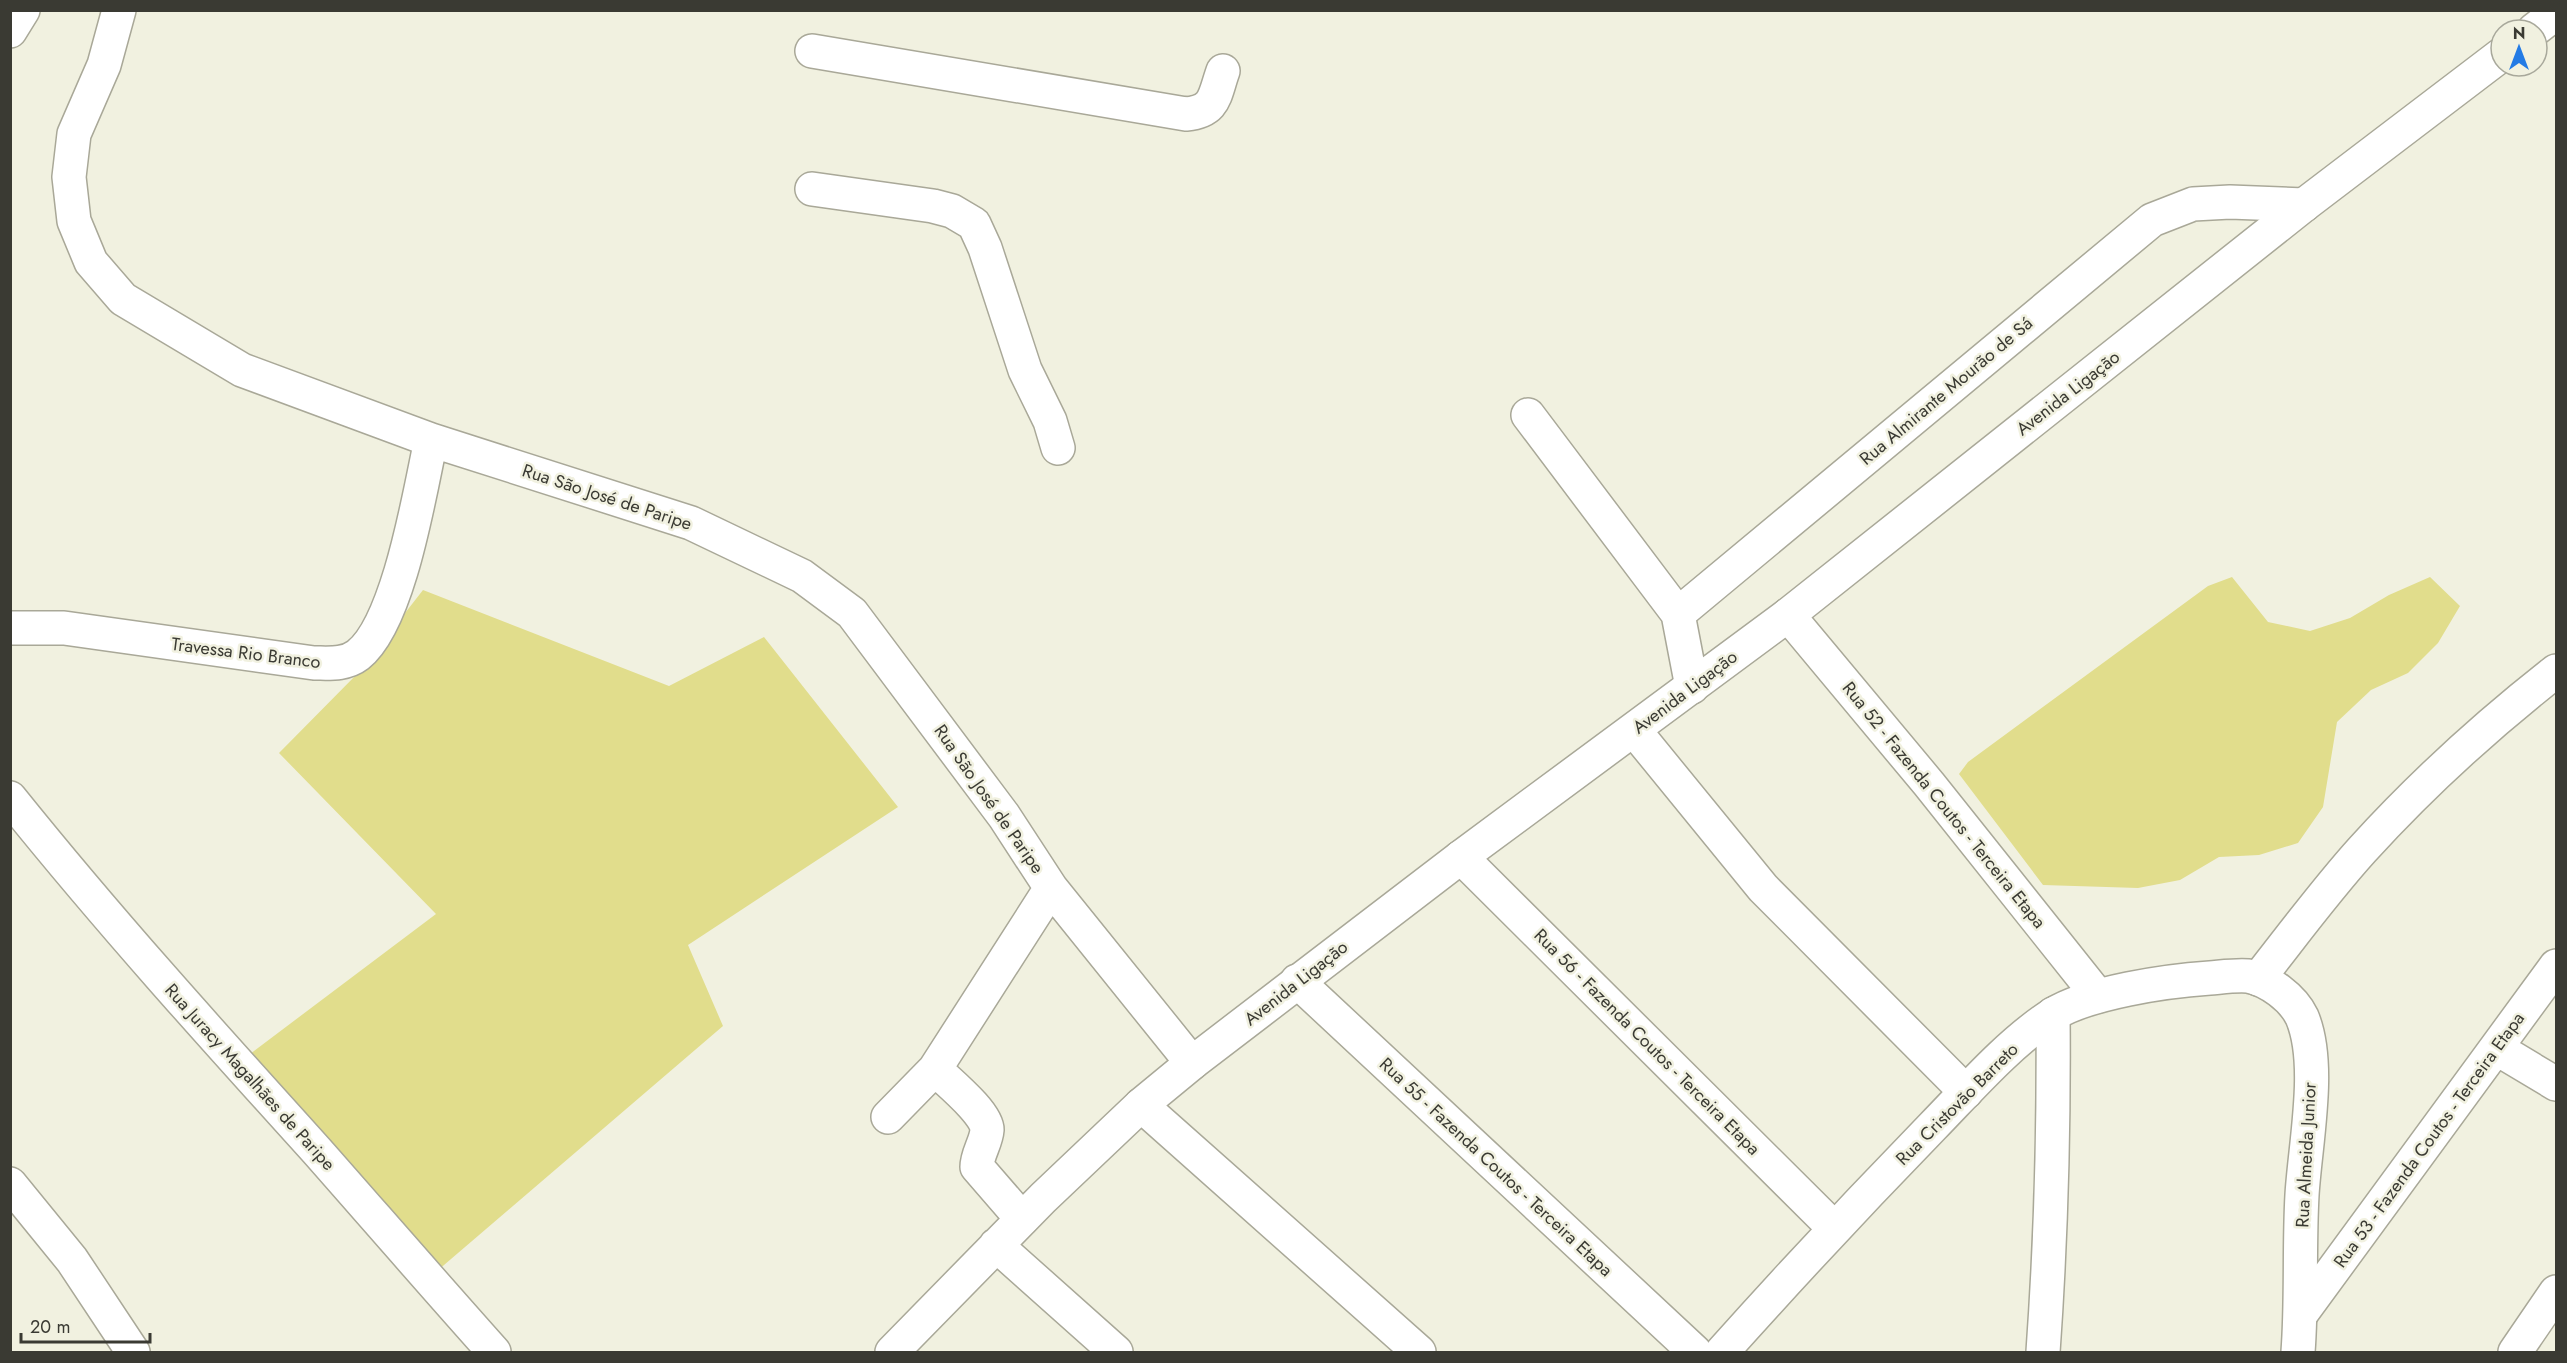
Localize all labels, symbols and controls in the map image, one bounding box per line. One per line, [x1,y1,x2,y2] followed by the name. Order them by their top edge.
[2489,18,2549,78] north arrow
[2513,22,2525,45] text: N
[1854,311,2038,471] street label: Rua Almirante Mourão de Sá
[2011,344,2125,442] street label: Avenida Ligação
[519,457,695,537] street label: Rua São José de Paripe
[170,631,322,675] street label: Travessa Rio Branco
[1627,644,1743,740] street label: Avenida Ligação
[1836,676,2052,934] street label: Rua 52 - Fazenda Coutos - Terceira Etapa
[928,719,1050,879] street label: Rua São José de Paripe
[1528,923,1766,1161] street label: Rua 56 - Fazenda Coutos - Terceira Etapa
[1239,934,1353,1032] street label: Avenida Ligação
[159,978,341,1176] street label: Rua Juracy Magalhães de Paripe
[2327,1007,2531,1273] street label: Rua 53 - Fazenda Coutos - Terceira Etapa
[1890,1037,2024,1171] street label: Rua Cristovão Barreto
[1374,1052,1618,1282] street label: Rua 55 - Fazenda Coutos - Terceira Etapa
[2289,1081,2323,1228] street label: Rua Almeida Junior
[21,1306,150,1344] scale bar
[30,1314,70,1340] text: 20 m

